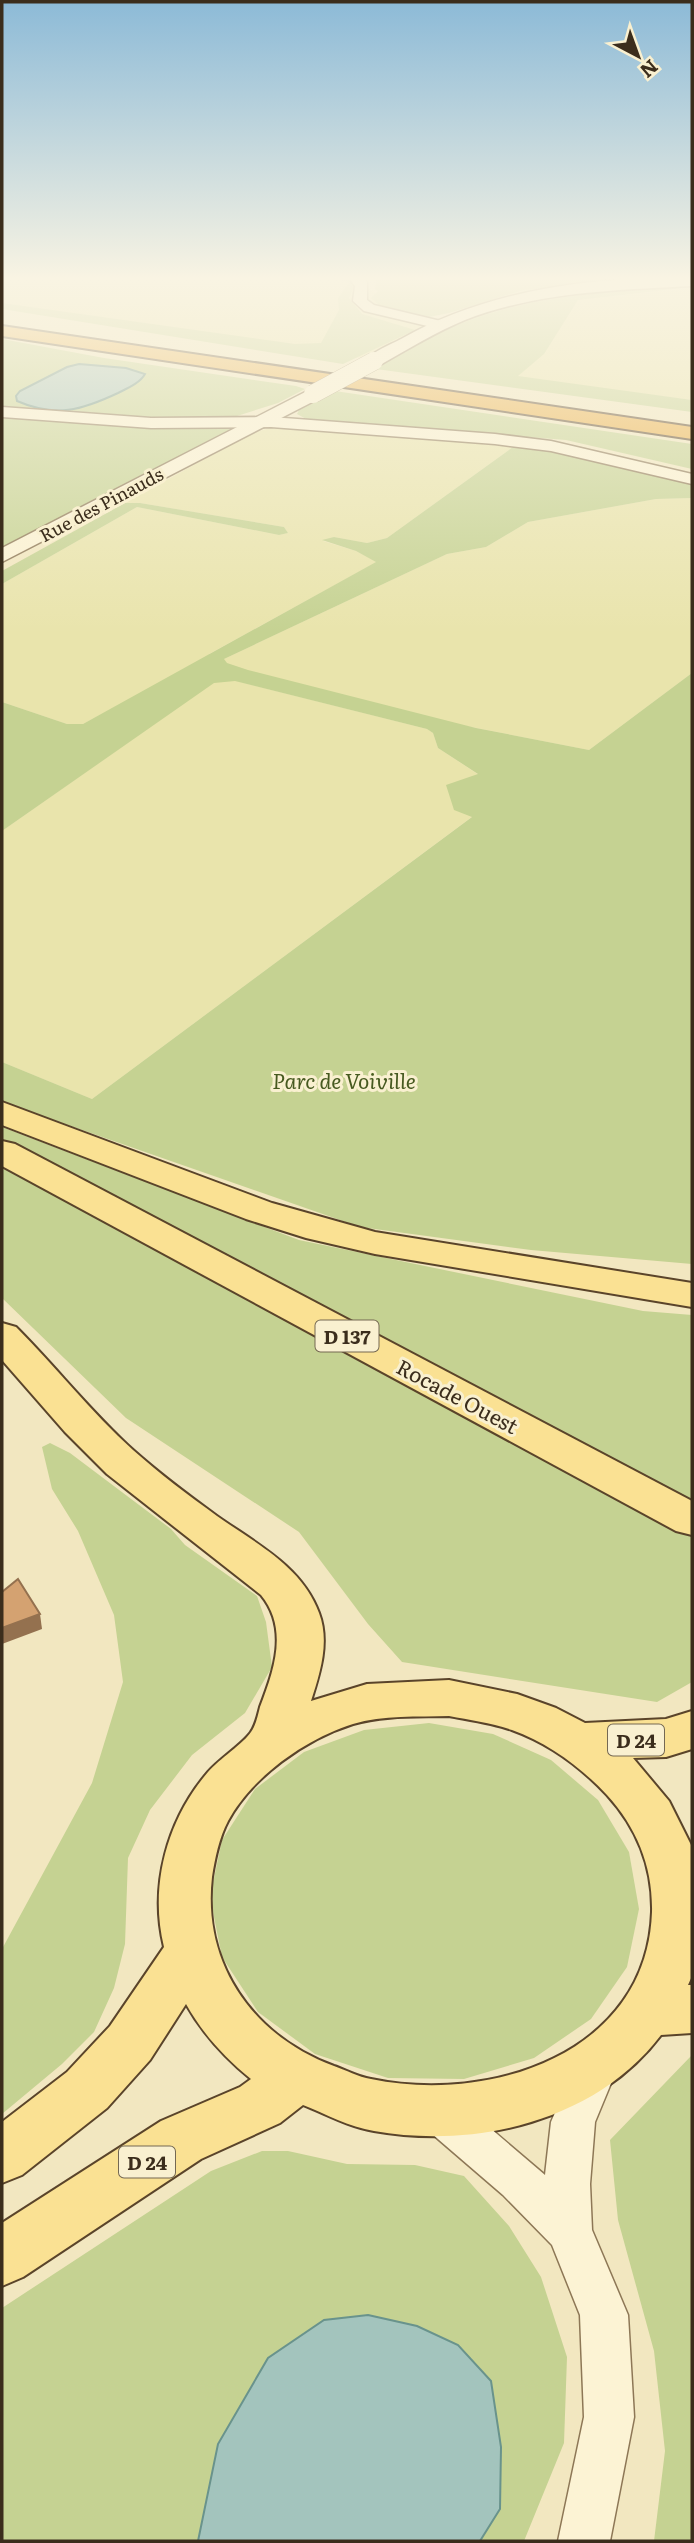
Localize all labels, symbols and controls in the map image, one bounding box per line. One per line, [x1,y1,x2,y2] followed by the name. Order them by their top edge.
[603,21,673,91] north arrow
[635,54,665,85] text: N
[34,460,168,548] street label: Rue des Pinauds
[272,1064,416,1095] park label: Parc de Voiville
[316,1320,378,1352] road number: D 137
[392,1350,525,1440] street label: Rocade Ouest
[608,1724,664,1756] road number: D 24
[119,2146,175,2178] road number: D 24

